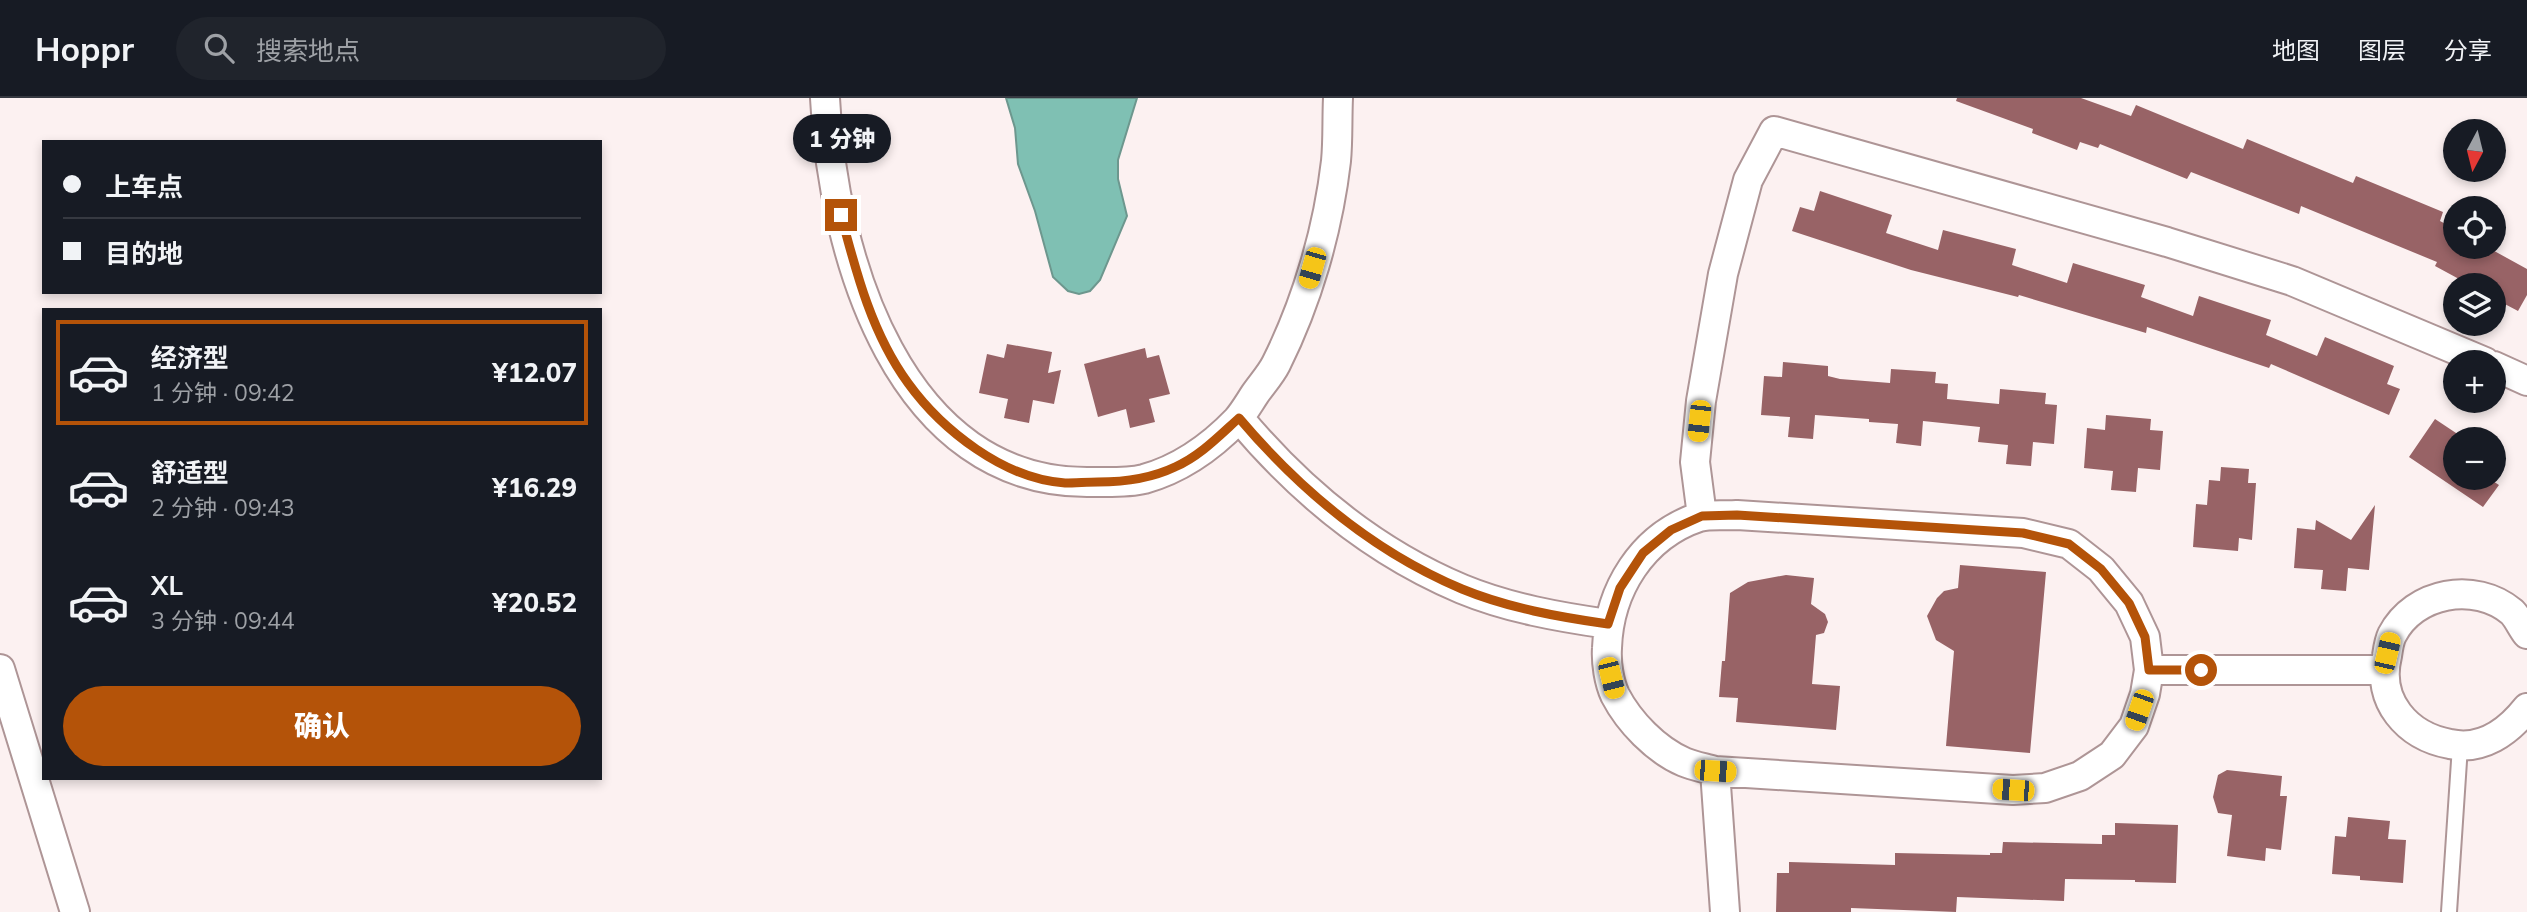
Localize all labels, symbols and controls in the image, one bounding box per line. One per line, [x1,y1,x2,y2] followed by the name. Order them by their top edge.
[176,17,666,80] search box
[35,28,134,69] text: Hoppr
[200,29,238,67] icon: search
[256,34,360,67] text: 搜索地点
[2272,35,2320,65] text: 地图
[2358,35,2406,65] text: 图层
[2444,35,2492,65] text: 分享
[792,114,890,162] callout: 1 分钟
[2443,119,2506,182] north arrow
[2443,119,2506,490] map controls
[809,124,875,153] text: 1 分钟
[105,170,183,203] text: 上车点
[2443,196,2506,259] button: locate
[825,199,857,231] route end
[105,237,183,270] text: 目的地
[1297,245,1328,291] car
[2443,273,2506,336] button: layers
[67,341,130,404] icon: car
[151,341,229,374] text: 经济型
[2443,350,2506,413] button: +
[492,356,577,389] text: ¥12.07
[151,378,295,407] text: 1 分钟 · 09:42
[1687,399,1712,443] car
[2443,427,2506,490] button: −
[67,456,130,519] icon: car
[151,456,229,489] text: 舒适型
[492,471,577,504] text: ¥16.29
[151,493,295,522] text: 2 分钟 · 09:43
[151,569,183,602] text: XL
[67,571,130,634] icon: car
[492,586,577,619] text: ¥20.52
[151,606,295,635] text: 3 分钟 · 09:44
[2373,630,2402,676] car
[2185,654,2217,686] route start
[1596,655,1627,701] car
[63,686,581,766] button: 确认
[2123,687,2156,733] car
[1694,759,1737,783] car
[1992,778,2035,802] car

